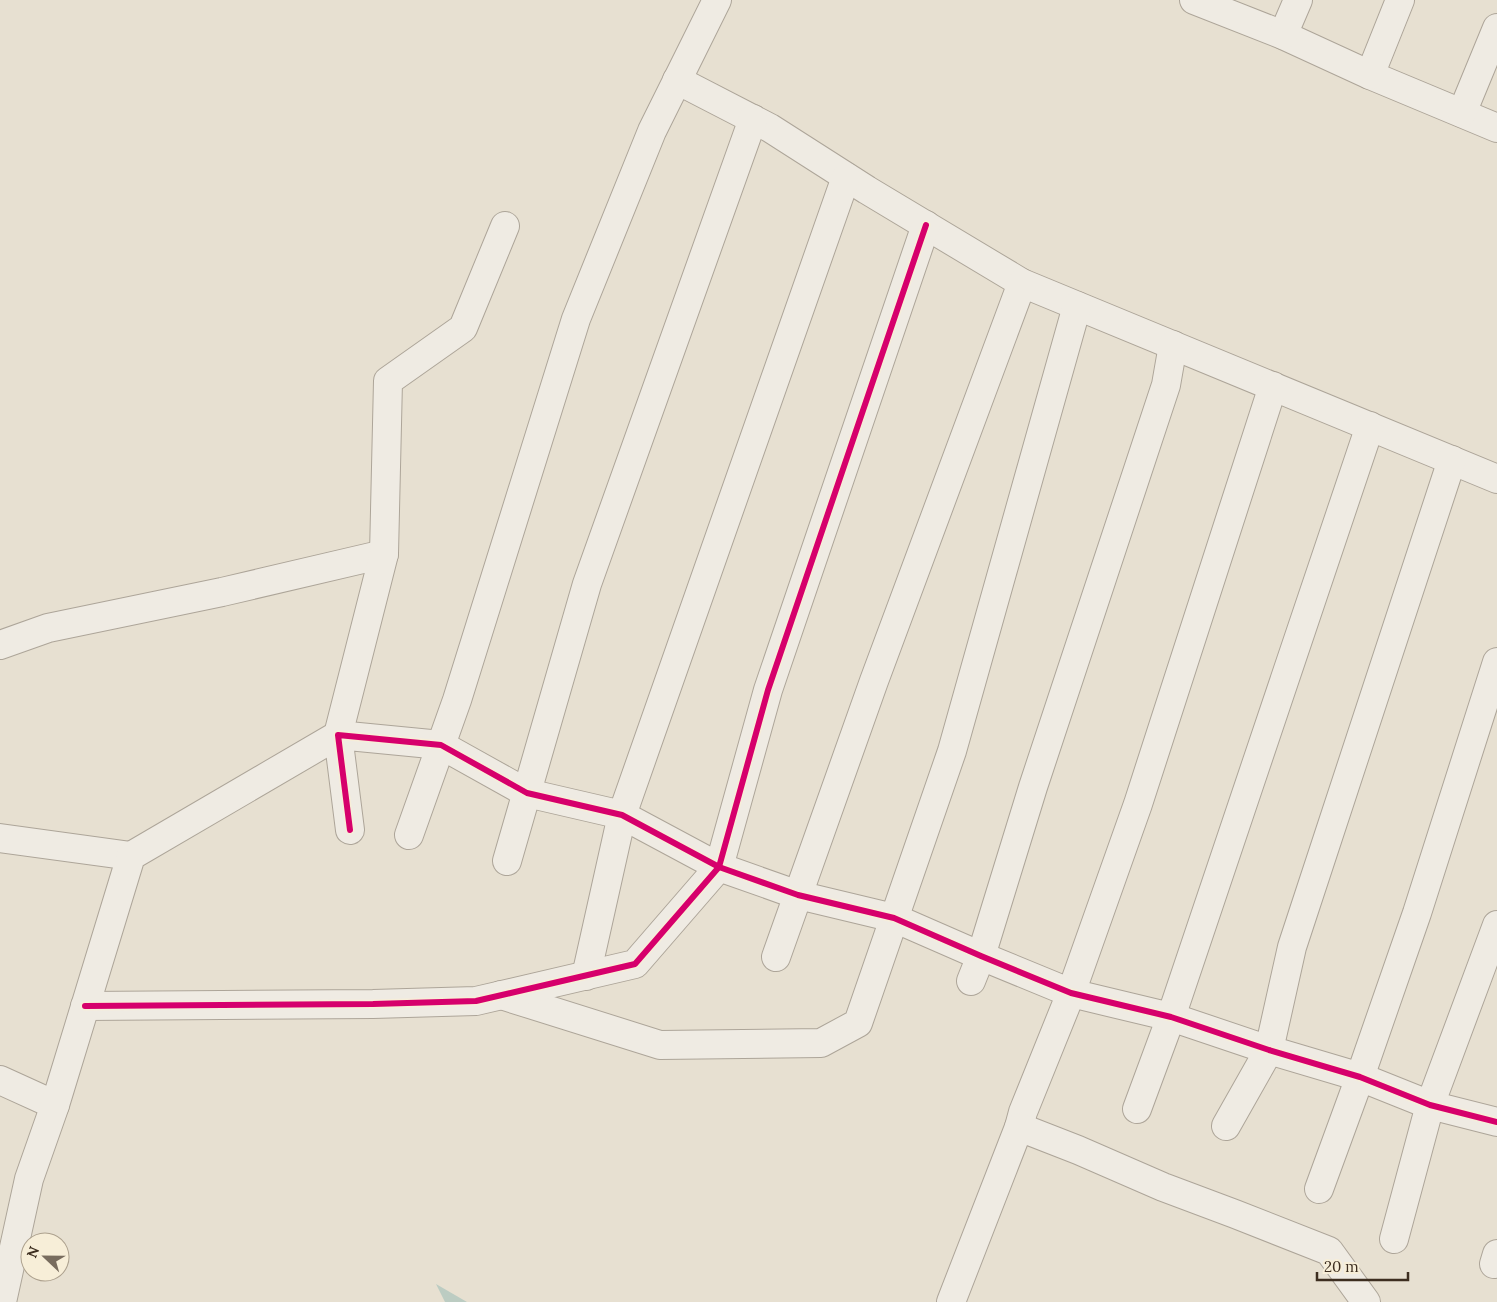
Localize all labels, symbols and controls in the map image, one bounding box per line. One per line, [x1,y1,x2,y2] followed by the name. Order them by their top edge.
[20,1232,70,1282] north arrow
[23,1244,43,1261] text: N
[1317,1250,1408,1282] scale bar
[1324,1257,1359,1276] text: 20 m

